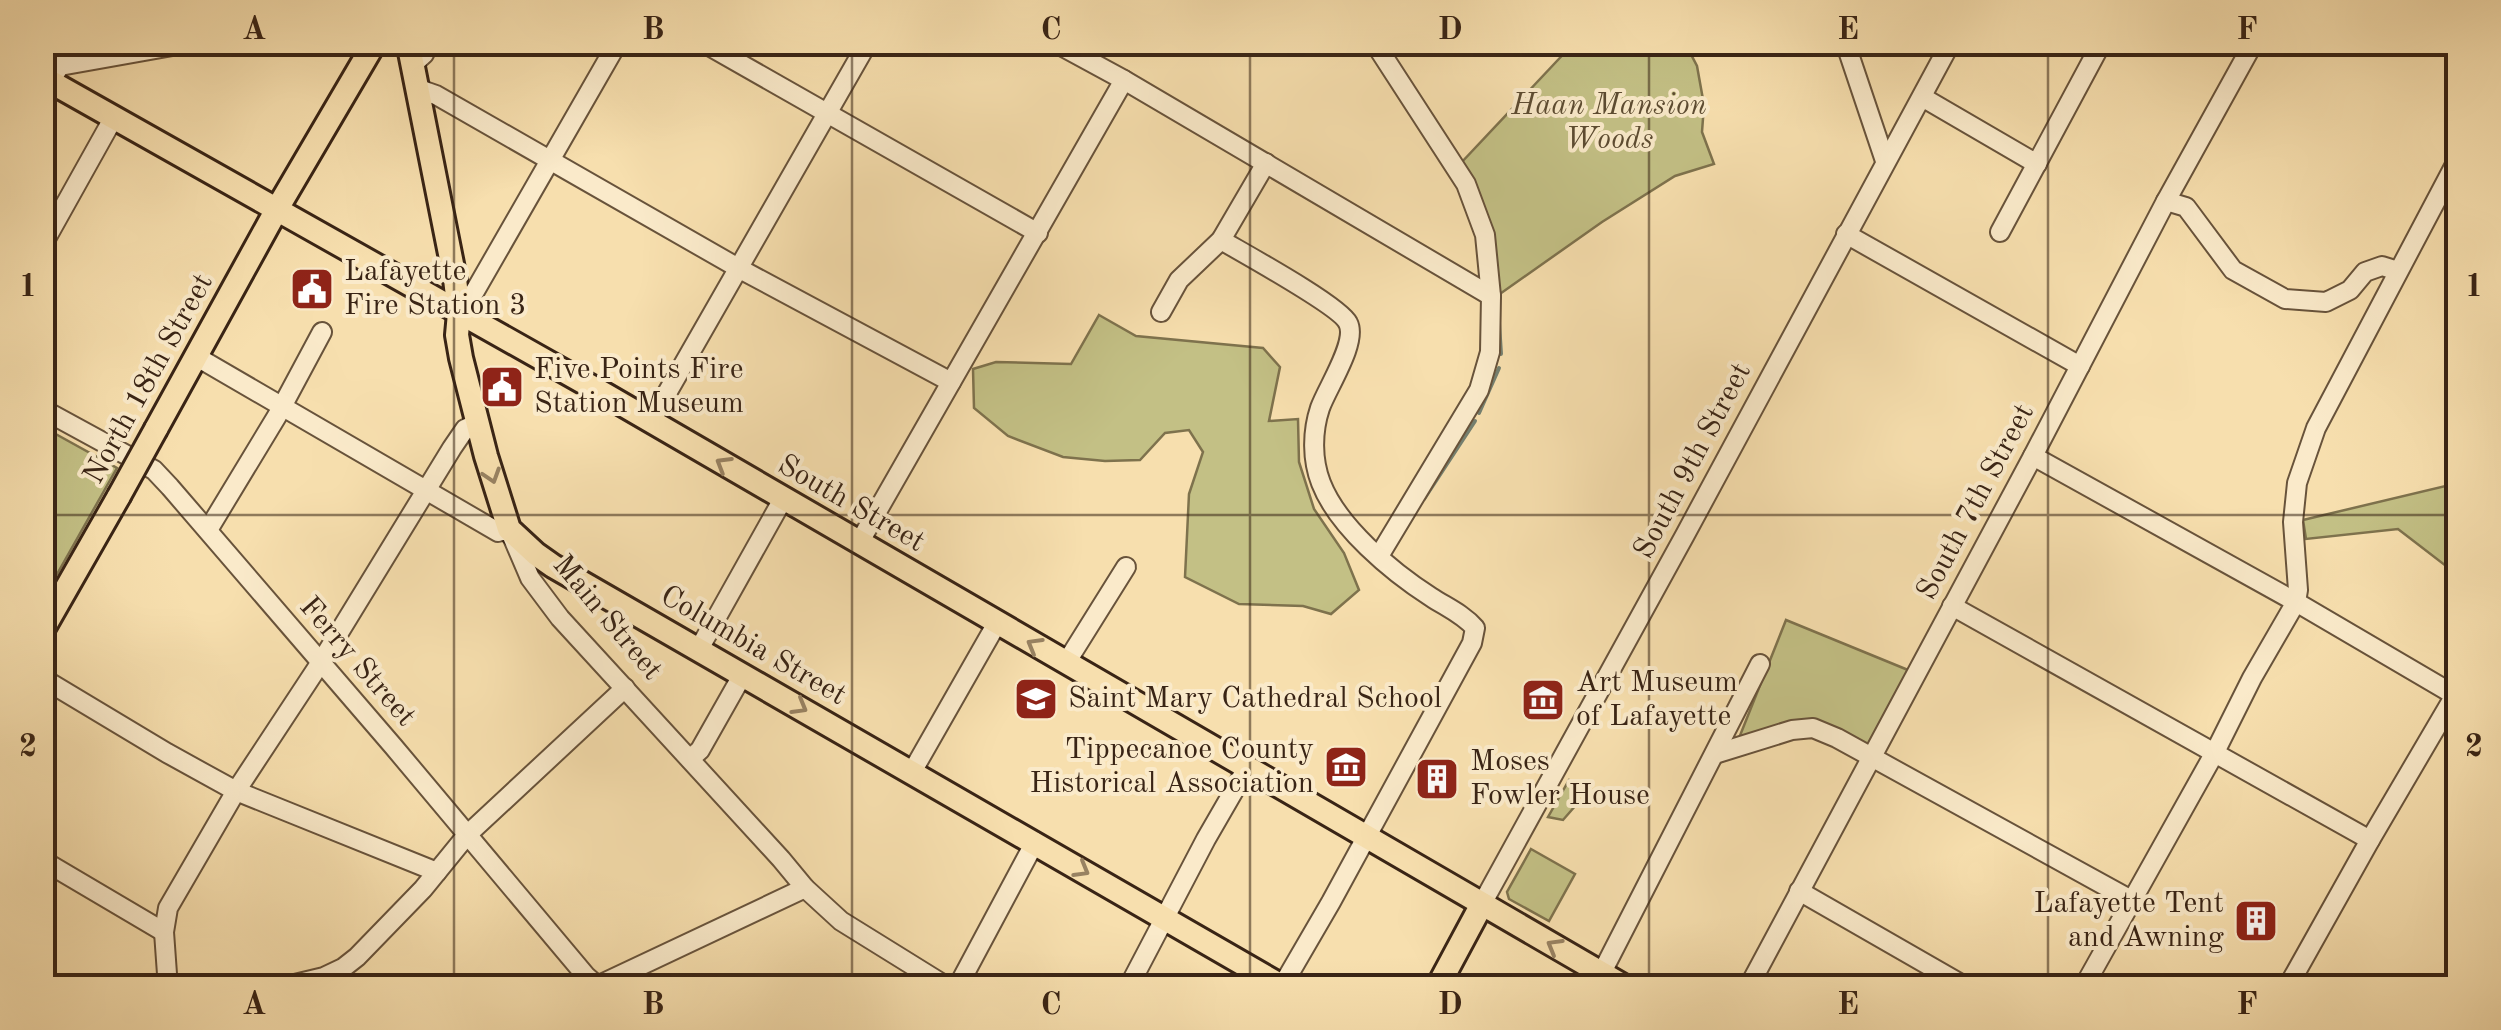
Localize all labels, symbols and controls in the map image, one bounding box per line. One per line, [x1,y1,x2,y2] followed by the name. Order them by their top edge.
[242,15,266,47] text: A
[642,15,664,47] text: B
[1040,15,1062,47] text: C
[1437,15,1463,47] text: D
[1837,15,1859,47] text: E
[2236,15,2258,47] text: F
[1510,91,1707,155] park label: Haan Mansion Woods
[344,257,526,321] place label: Lafayette Fire Station 3
[289,266,335,312] public building icon: Lafayette Fire Station 3
[79,269,219,489] street label: North 18th Street
[19,272,37,304] text: 1
[2465,272,2483,304] text: 1
[534,355,744,419] place label: Five Points Fire Station Museum
[1629,358,1757,564] street label: South 9th Street
[479,364,525,410] public building icon: Five Points Fire Station Museum
[1912,399,2040,605] street label: South 7th Street
[772,450,930,558] street label: South Street
[716,457,734,476] one-way arrow
[480,467,501,484] one-way arrow
[547,550,667,686] street label: Main Street
[655,581,851,711] street label: Columbia Street
[293,592,421,732] street label: Ferry Street
[1027,637,1045,657] one-way arrow
[1576,668,1738,732] place label: Art Museum of Lafayette
[1013,676,1059,722] school or university icon: Saint Mary Cathedral School
[1520,677,1566,723] museum icon: Art Museum of Lafayette
[1068,684,1442,714] place label: Saint Mary Cathedral School
[790,695,808,714] one-way arrow
[19,732,37,764] text: 2
[2465,732,2483,764] text: 2
[1030,735,1314,799] place label: Tippecanoe County Historical Association
[1323,744,1369,790] museum icon: Tippecanoe County Historical Association
[1470,747,1650,811] place label: Moses Fowler House
[1414,756,1460,802] building icon: Moses Fowler House
[1071,857,1089,877] one-way arrow
[2034,889,2224,953] place label: Lafayette Tent and Awning
[2233,898,2279,944] building icon: Lafayette Tent and Awning
[1547,939,1565,958] one-way arrow
[242,990,266,1022] text: A
[642,990,664,1022] text: B
[1040,990,1062,1022] text: C
[1437,990,1463,1022] text: D
[1837,990,1859,1022] text: E
[2236,990,2258,1022] text: F

